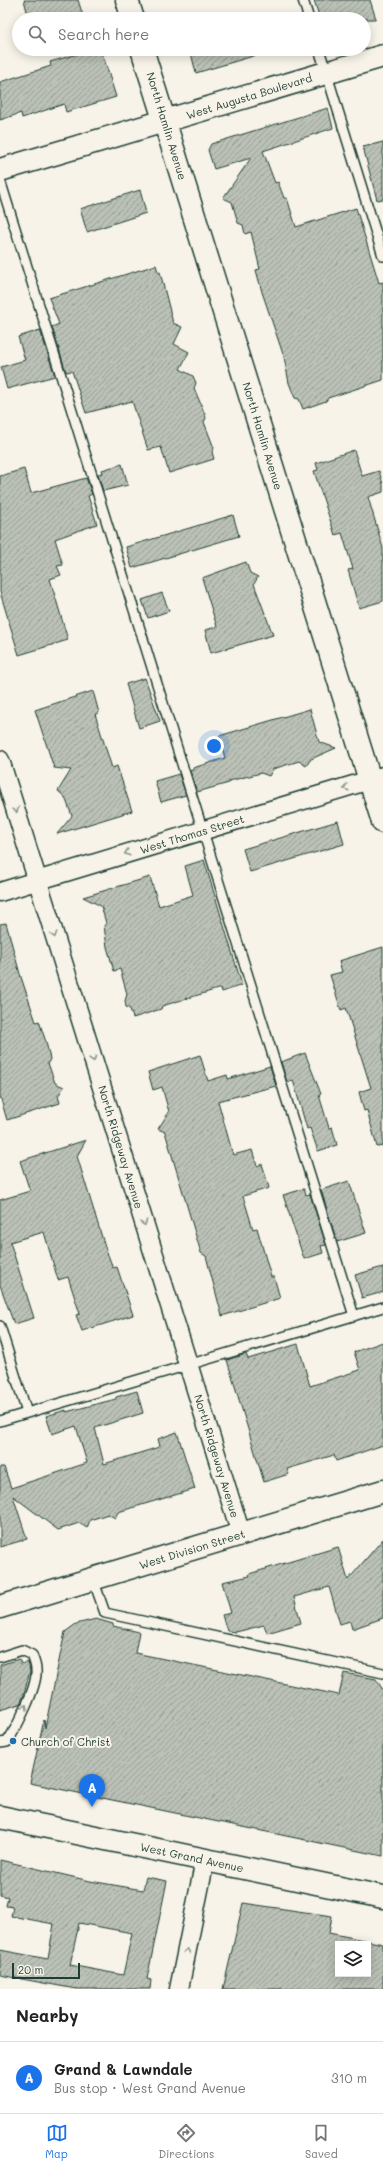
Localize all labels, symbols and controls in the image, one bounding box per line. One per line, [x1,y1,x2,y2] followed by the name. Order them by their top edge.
[12,12,371,56] search box
[26,23,48,45] icon: search
[58,24,149,44] text: Search here
[143,70,191,182] street label: North Hamlin Avenue
[184,70,314,122] street label: West Augusta Boulevard
[239,380,287,492] street label: North Hamlin Avenue
[204,736,224,756] your location
[342,783,349,792] one-way arrow
[11,807,20,814] one-way arrow
[138,811,246,857] street label: West Thomas Street
[124,848,131,857] one-way arrow
[50,931,58,938] one-way arrow
[88,1055,97,1062] one-way arrow
[95,1084,147,1211] street label: North Ridgeway Avenue
[139,1219,148,1226] one-way arrow
[191,1393,243,1520] street label: North Ridgeway Avenue
[137,1526,247,1572] street label: West Division Street
[20,1704,28,1711] one-way arrow
[21,1734,110,1749] place label: Church of Christ
[8,1736,18,1746] marker: Church of Christ
[79,1774,105,1807] pin: A
[139,1839,245,1875] street label: West Grand Avenue
[335,1941,371,1977] map controls
[335,1941,371,1977] button: layers
[182,1948,191,1954] one-way arrow
[12,1961,80,1980] scale bar
[18,1962,43,1977] text: 20 m
[16,2004,78,2026] text: Nearby
[54,2059,192,2079] text: Grand & Lawndale
[24,2069,34,2086] text: A
[331,2069,367,2086] text: 310 m
[54,2079,246,2096] text: Bus stop · West Grand Avenue
[45,2122,68,2161] tab: Map
[158,2122,214,2161] tab: Directions
[305,2122,338,2161] tab: Saved

